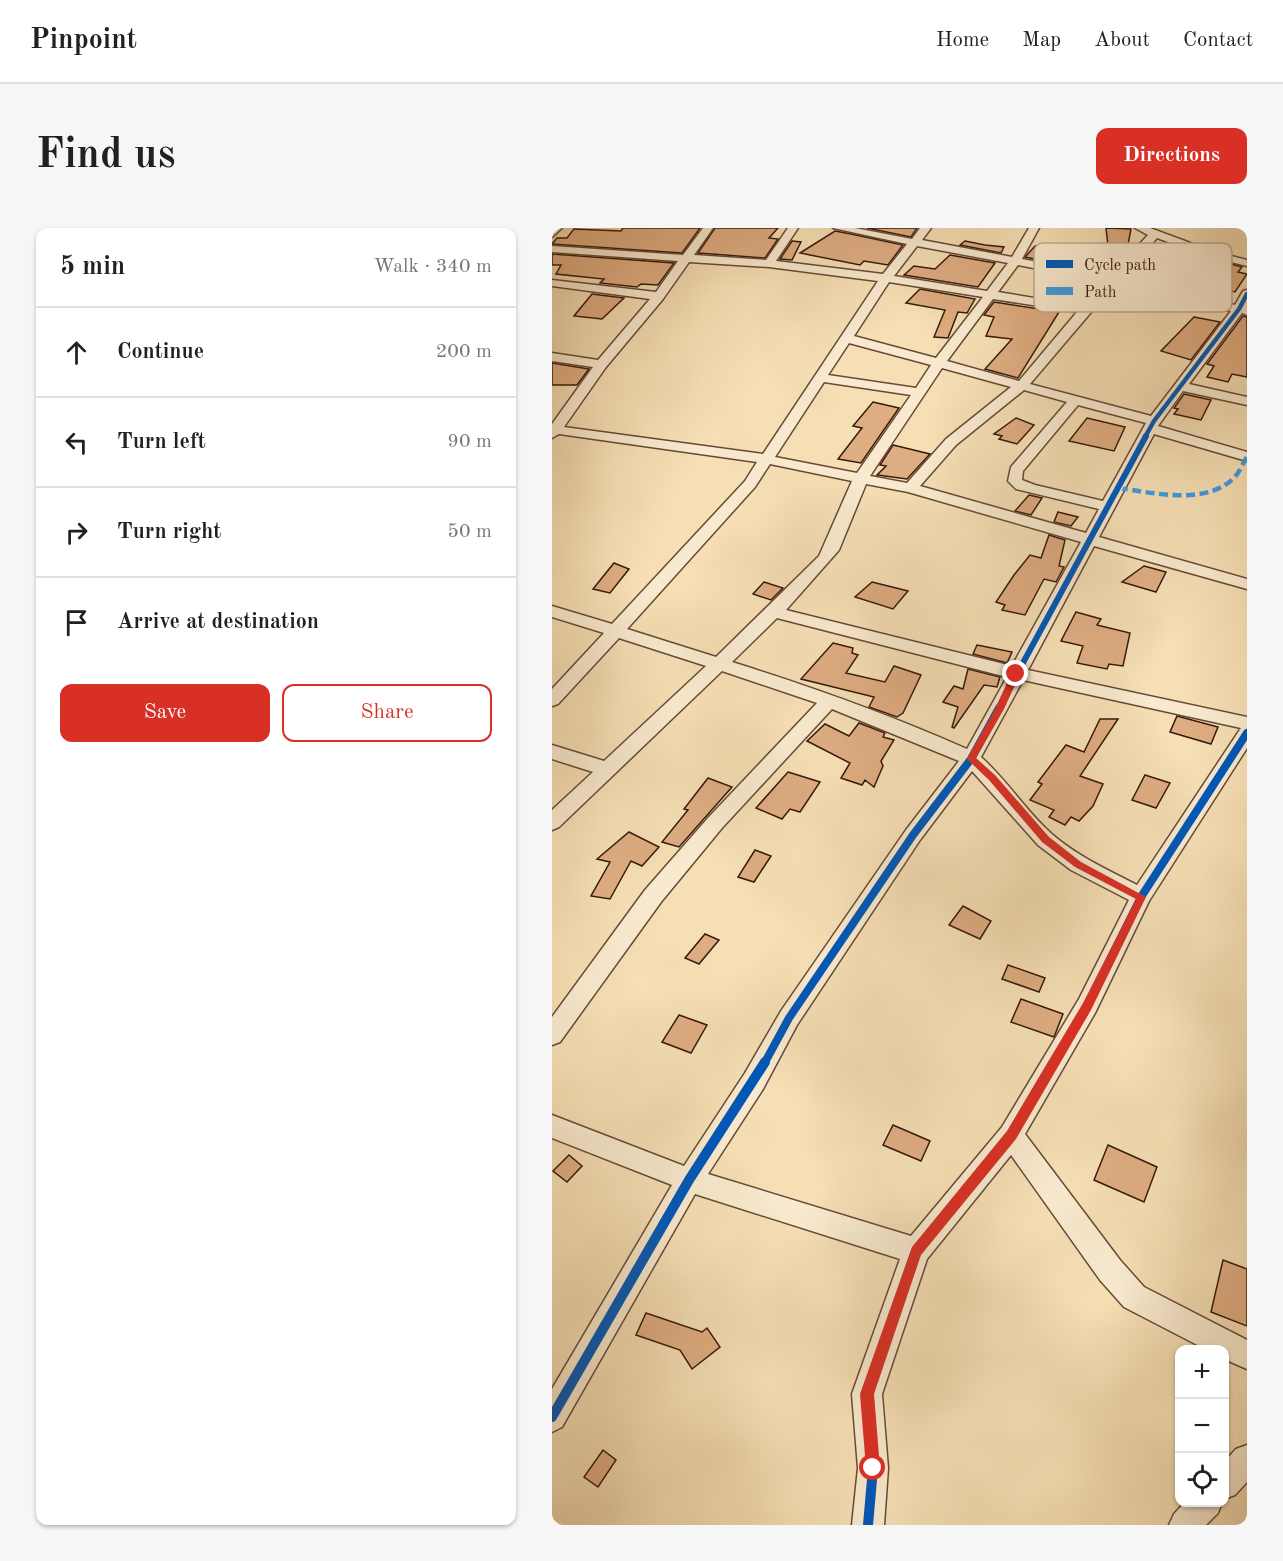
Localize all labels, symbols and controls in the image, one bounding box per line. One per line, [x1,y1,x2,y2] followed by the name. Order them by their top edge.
[30,27,137,55] text: Pinpoint
[936,30,989,51] text: Home
[1022,30,1061,51] text: Map
[1094,30,1150,51] text: About
[1183,30,1253,51] text: Contact
[1096,128,1247,184] button: Directions
[36,135,175,177] text: Find us
[1034,243,1232,312] legend
[60,254,125,280] text: 5 min
[373,257,492,277] text: Walk · 340 m
[1084,258,1156,274] text: Cycle path
[1084,285,1117,301] text: Path
[60,336,93,369] icon: ahead
[117,341,204,363] text: Continue
[436,342,492,362] text: 200 m
[60,426,93,459] icon: left
[117,431,206,453] text: Turn left
[447,432,492,452] text: 90 m
[60,516,93,549] icon: right
[117,521,221,543] text: Turn right
[447,522,492,542] text: 50 m
[60,606,93,639] icon: arrive
[117,611,319,633] text: Arrive at destination
[1002,660,1028,686] route end
[60,684,270,742] button: Save
[282,684,492,742] button: Share
[1175,1345,1229,1507] map controls
[1175,1345,1229,1399] button: +
[1175,1399,1229,1453] button: −
[1175,1453,1229,1507] button: locate
[859,1454,885,1480] route start

